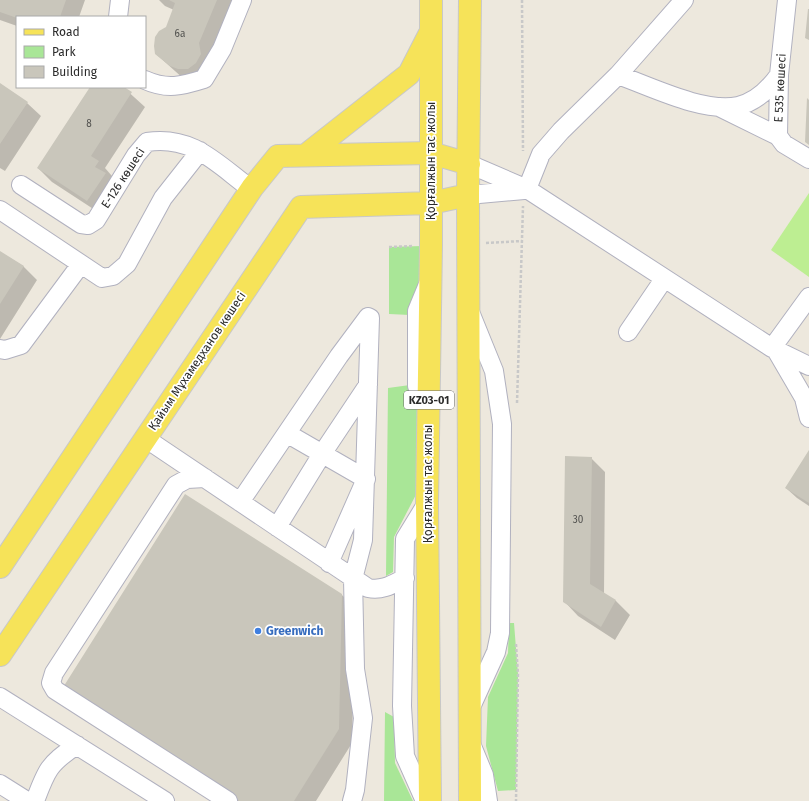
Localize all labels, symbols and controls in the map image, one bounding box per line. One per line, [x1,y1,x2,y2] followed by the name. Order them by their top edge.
[16,16,146,88] legend
[52,25,80,39] text: Road
[175,28,185,40] house number: 6а
[52,45,76,59] text: Park
[771,53,789,123] street label: Е 535 көшесі
[52,65,98,79] text: Building
[424,102,438,220] street label: Қорғалжын тас жолы
[86,118,92,130] house number: 8
[98,145,148,211] street label: Е-126 көшесі
[145,289,249,433] street label: Қайым Мұхамедханов көшесі
[404,391,454,409] road number: KZ03-01
[421,425,435,543] street label: Қорғалжын тас жолы
[573,514,584,526] house number: 30
[266,624,323,638] place label: Greenwich
[253,626,263,636] marker: Greenwich

